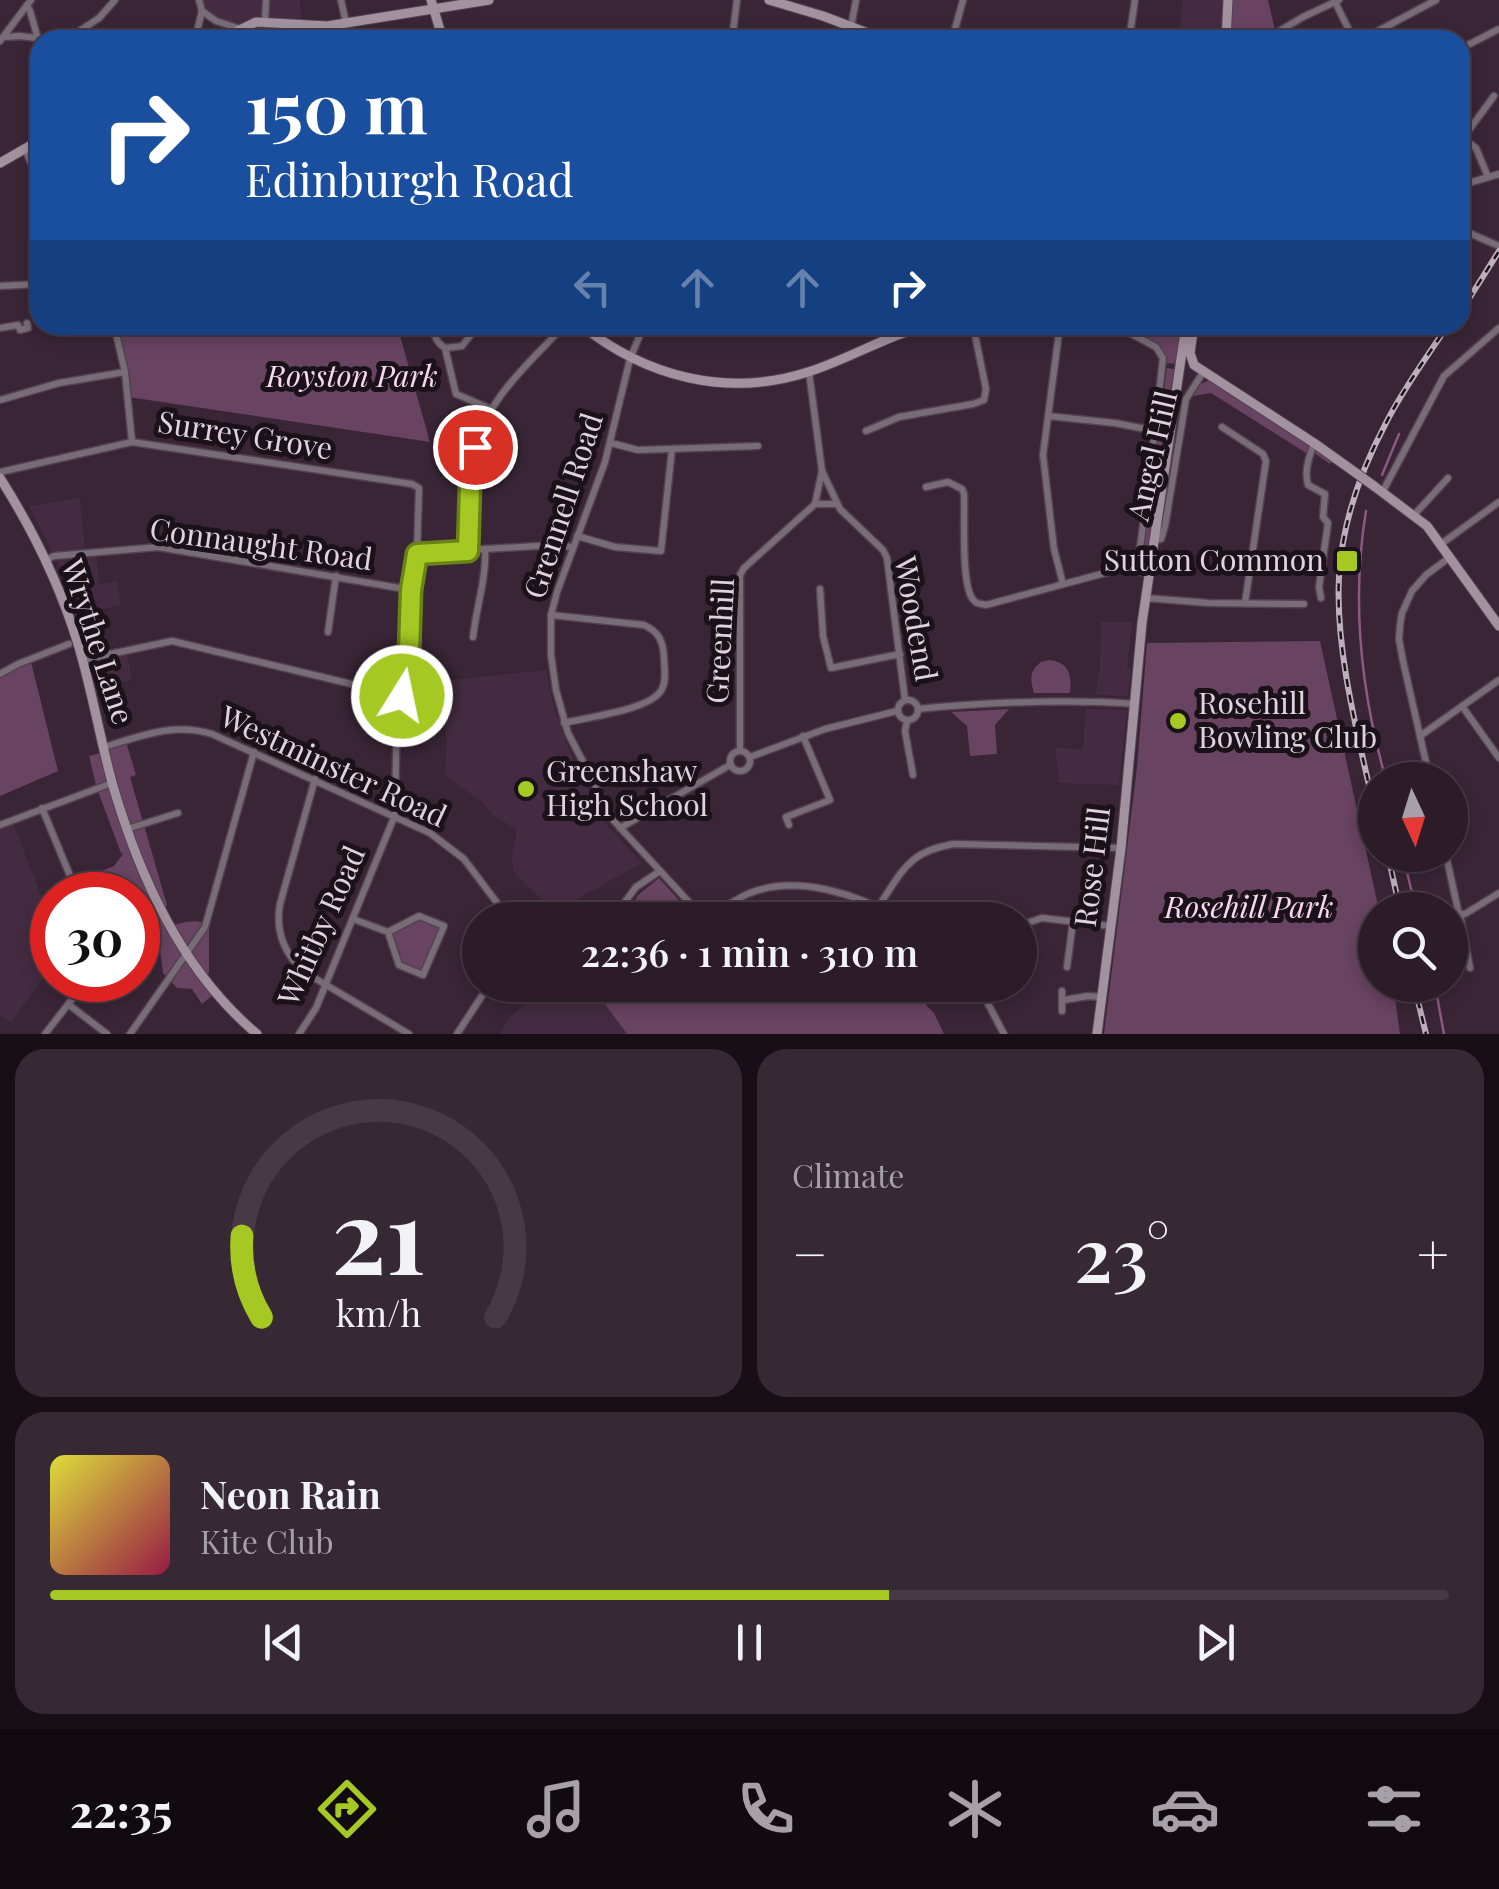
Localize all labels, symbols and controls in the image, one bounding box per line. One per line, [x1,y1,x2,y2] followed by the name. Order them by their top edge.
[245,58,428,152] text: 150 m
[80,70,210,200] icon: right
[245,148,574,208] text: Edinburgh Road
[565,260,620,315] icon: left
[670,260,725,315] icon: ahead
[775,260,830,315] icon: ahead
[880,260,935,315] icon: right
[265,355,438,395] park label: Royston Park
[1116,387,1185,525] street label: Angel Hill
[155,400,335,468] street label: Surrey Grove
[433,405,518,490] pin
[513,407,611,603] street label: Grennell Road
[448,420,503,475] icon: arrive
[147,508,375,578] street label: Connaught Road
[1104,539,1324,579] place label: Sutton Common
[1334,548,1360,574] marker: Sutton Common
[886,552,948,684] street label: Woodend
[53,553,144,729] street label: Wrythe Lane
[696,577,742,705] street label: Greenhill
[350,644,454,748] position arrow
[1198,682,1377,756] place label: Rosehill Bowling Club
[213,695,453,835] street label: Westminster Road
[1167,710,1189,732] marker: Rosehill Bowling Club
[546,750,708,824] place label: Greenshaw High School
[1358,762,1468,872] north arrow
[1358,762,1468,1002] map controls
[515,778,537,800] marker: Greenshaw High School
[1064,804,1118,929] street label: Rose Hill
[267,839,373,1012] street label: Whitby Road
[30,872,160,1002] speed limit sign: 30
[1164,886,1333,926] park label: Rosehill Park
[1358,892,1468,1002] button: search
[581,926,918,977] text: 22:36 · 1 min · 310 m
[792,1153,904,1196] text: Climate
[331,1162,426,1301] text: 21
[1074,1202,1170,1302] text: 23°
[792,1215,828,1289] text: −
[1417,1215,1449,1289] text: +
[336,1288,421,1336] text: km/h
[200,1468,381,1519] text: Neon Rain
[200,1519,334,1562] text: Kite Club
[256,1615,311,1670] icon: previous
[722,1615,777,1670] icon: pause
[1188,1615,1243,1670] icon: next
[312,1774,382,1844] icon: directions
[521,1774,591,1844] icon: music
[731,1774,801,1844] icon: phone
[940,1774,1010,1844] icon: climate
[1150,1774,1220,1844] icon: car
[1359,1774,1429,1844] icon: filters
[70,1779,172,1839] text: 22:35

